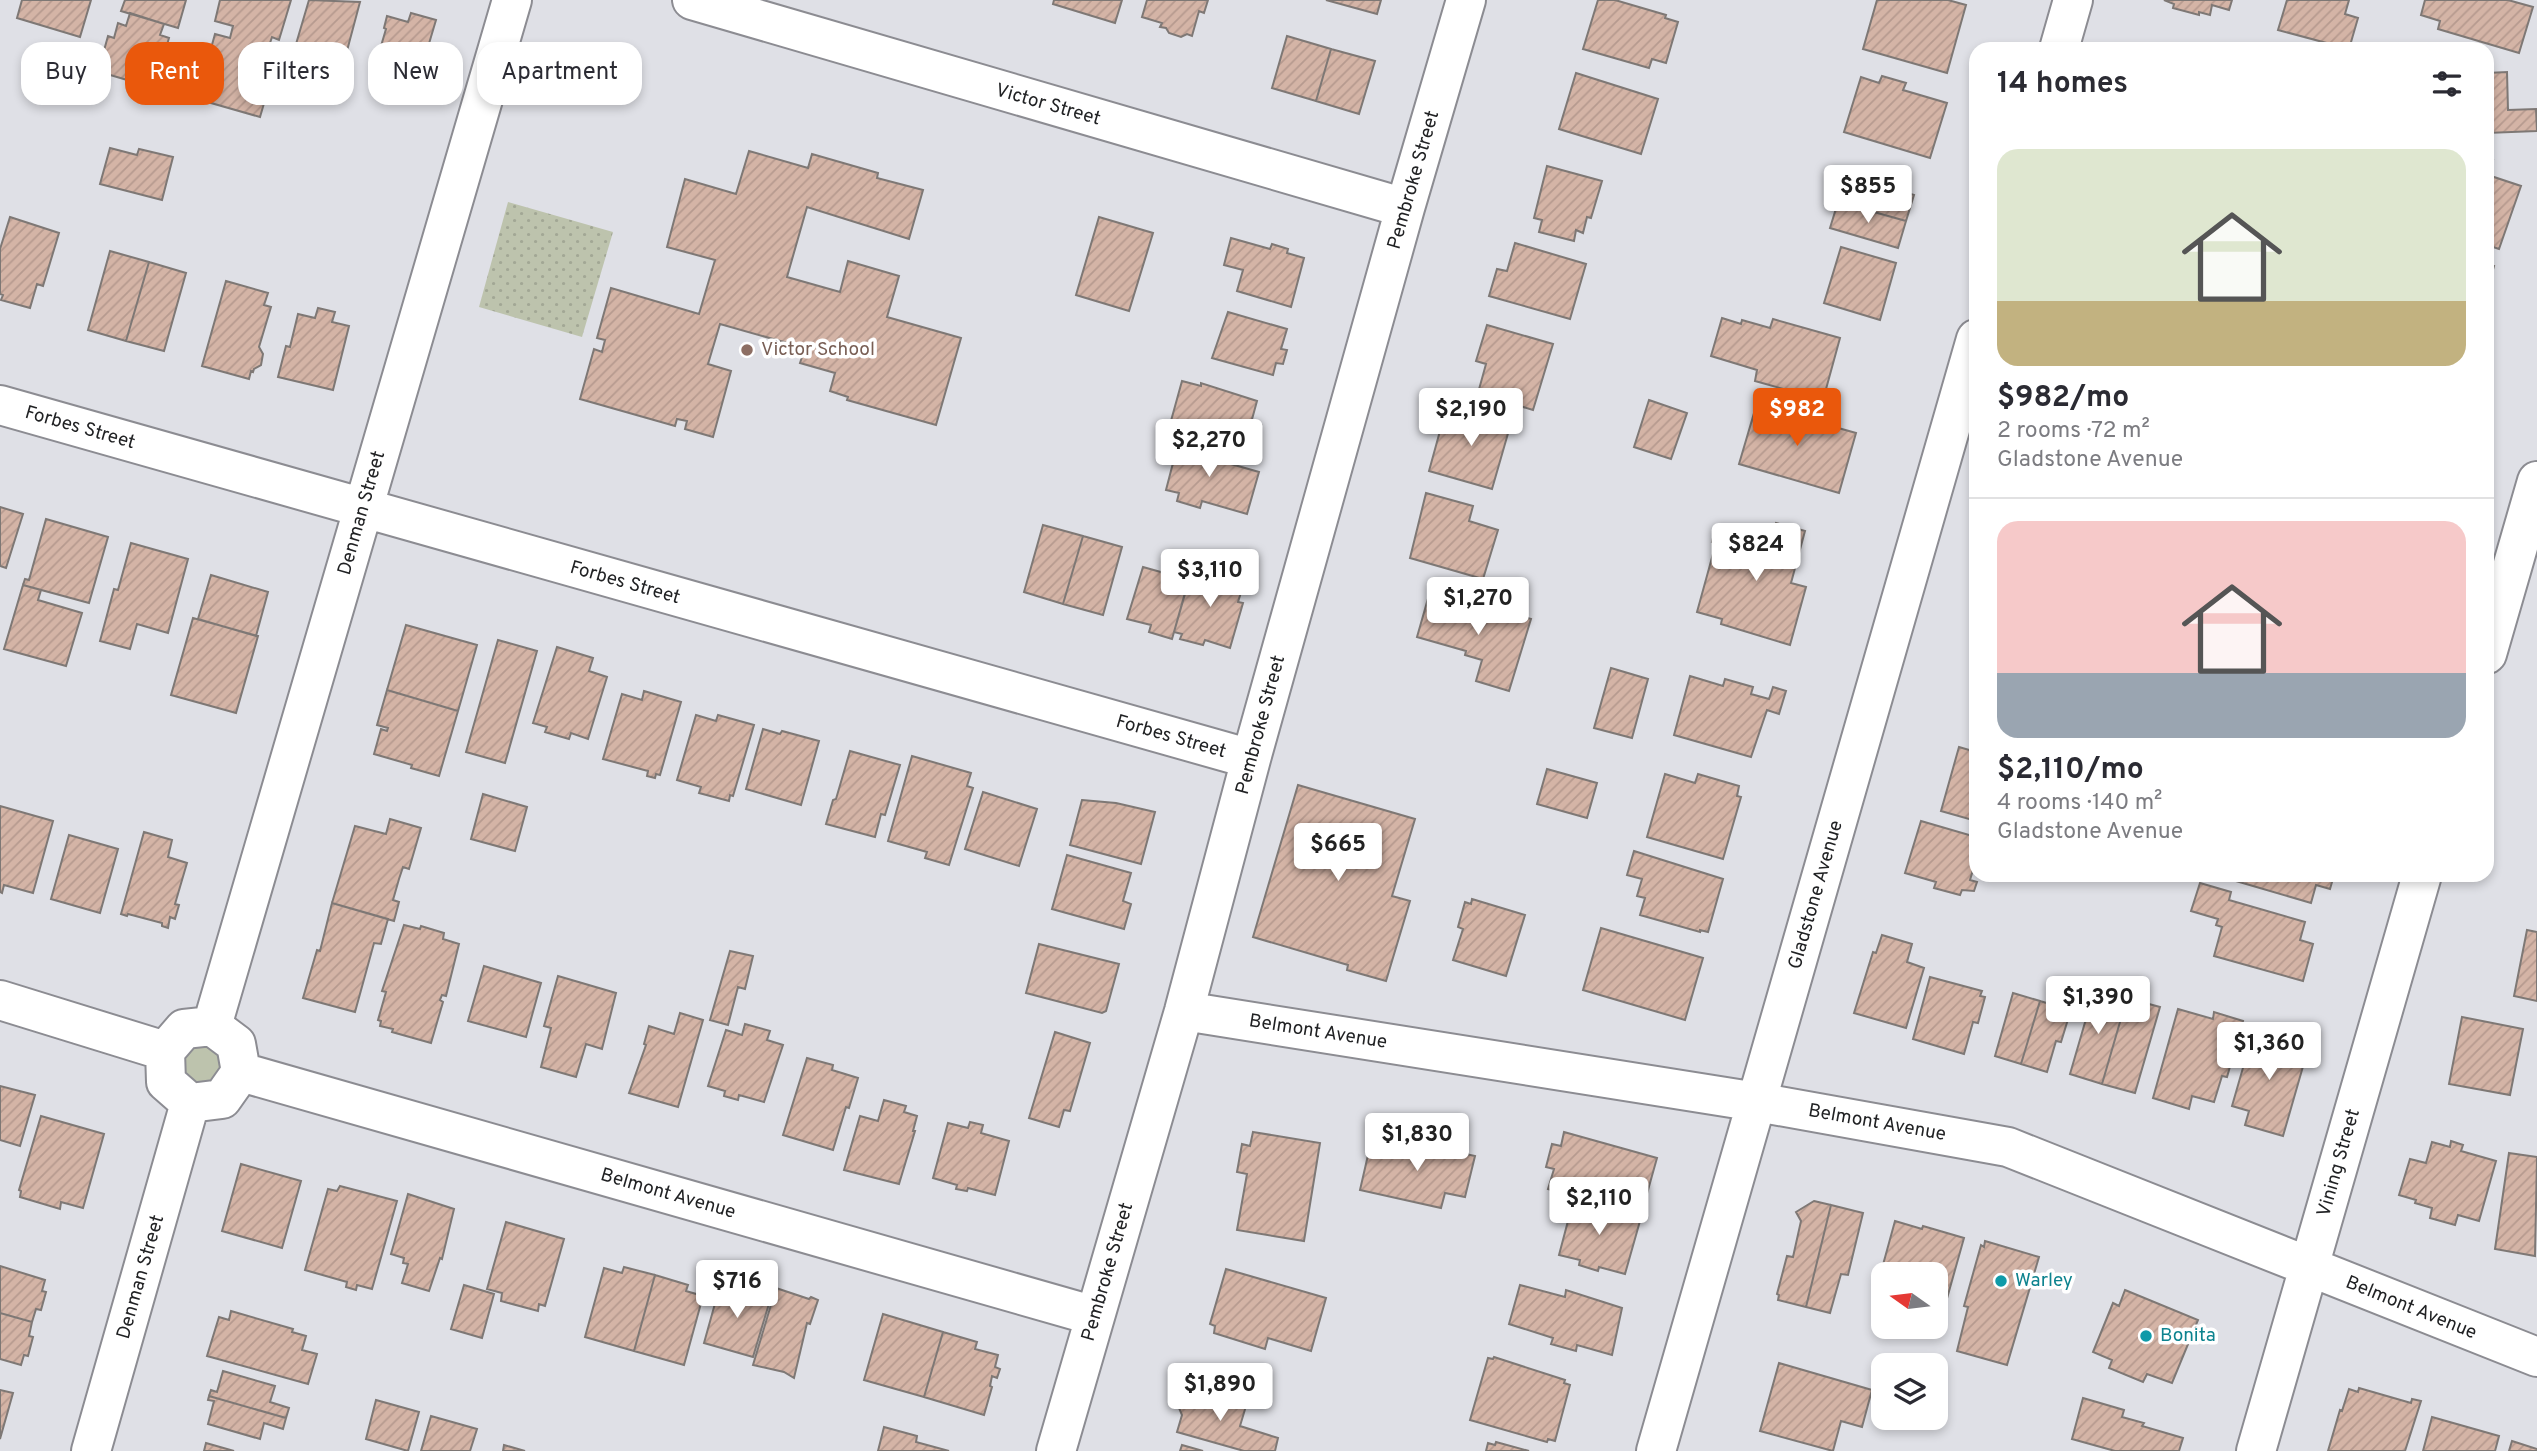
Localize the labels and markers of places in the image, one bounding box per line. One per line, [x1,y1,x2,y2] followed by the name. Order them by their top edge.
[1827,166,1909,225] pin: $855
[761,338,875,362] place label: Victor School
[739,342,755,358] marker: Victor School
[1414,388,1528,448] pin: $2,190
[1756,388,1838,448] pin: $982
[1152,420,1266,479] pin: $2,270
[1715,524,1797,583] pin: $824
[1153,550,1267,609] pin: $3,110
[1421,578,1535,637] pin: $1,270
[1297,824,1379,883] pin: $665
[2041,976,2155,1036] pin: $1,390
[2212,1023,2326,1082] pin: $1,360
[1360,1114,1474,1173] pin: $1,830
[1542,1178,1656,1237] pin: $2,110
[696,1260,778,1320] pin: $716
[2015,1269,2073,1293] place label: Warley
[1993,1273,2009,1289] marker: Warley
[2160,1324,2216,1348] place label: Bonita
[2138,1328,2154,1344] marker: Bonita
[1163,1364,1277,1423] pin: $1,890

